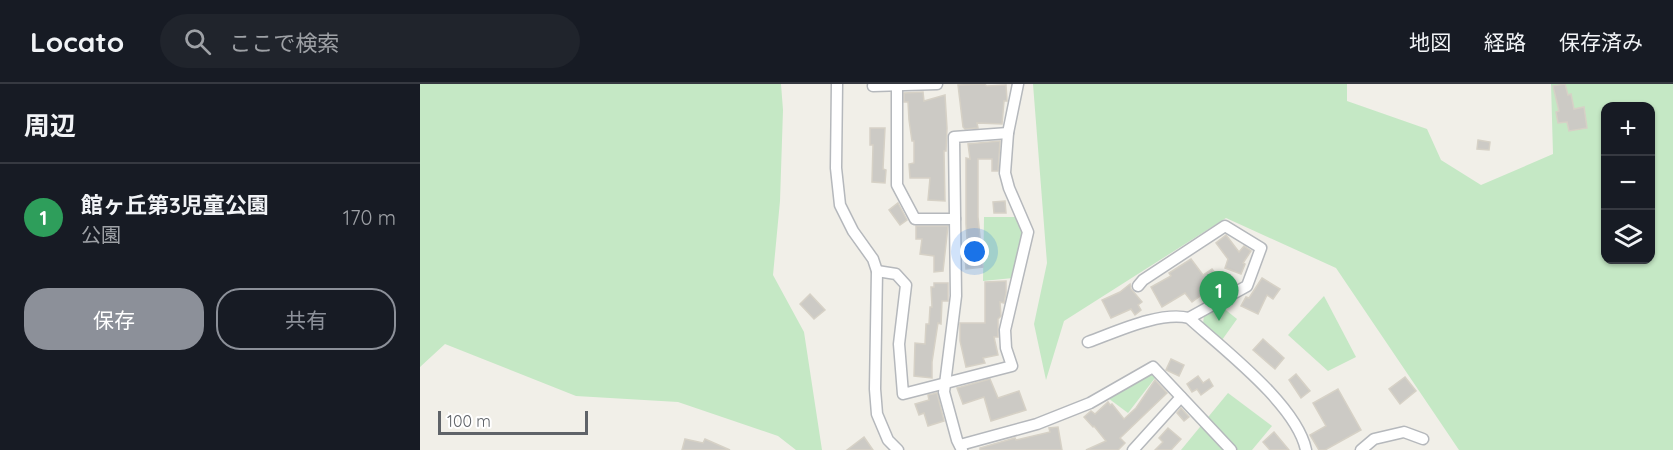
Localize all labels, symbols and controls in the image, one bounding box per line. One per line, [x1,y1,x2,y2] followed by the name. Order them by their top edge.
[160,14,580,68] search box
[30,24,124,59] text: Locato
[181,25,214,58] icon: search
[229,29,339,57] text: ここで検索
[1409,29,1451,55] text: 地図
[1484,29,1526,55] text: 経路
[1559,29,1643,55] text: 保存済み
[1601,102,1655,264] map controls
[1601,102,1655,156] button: +
[24,109,76,142] text: 周辺
[1601,156,1655,210] button: −
[81,191,269,219] text: 館ヶ丘第3児童公園
[40,205,47,230] text: 1
[343,205,396,230] text: 170 m
[1601,210,1655,264] button: layers
[81,222,121,247] text: 公園
[960,237,989,266] your location
[1200,272,1238,321] pin: 1
[24,288,204,350] button: 保存
[216,288,396,350] button: 共有
[438,408,588,436] scale bar
[447,411,491,431] text: 100 m

